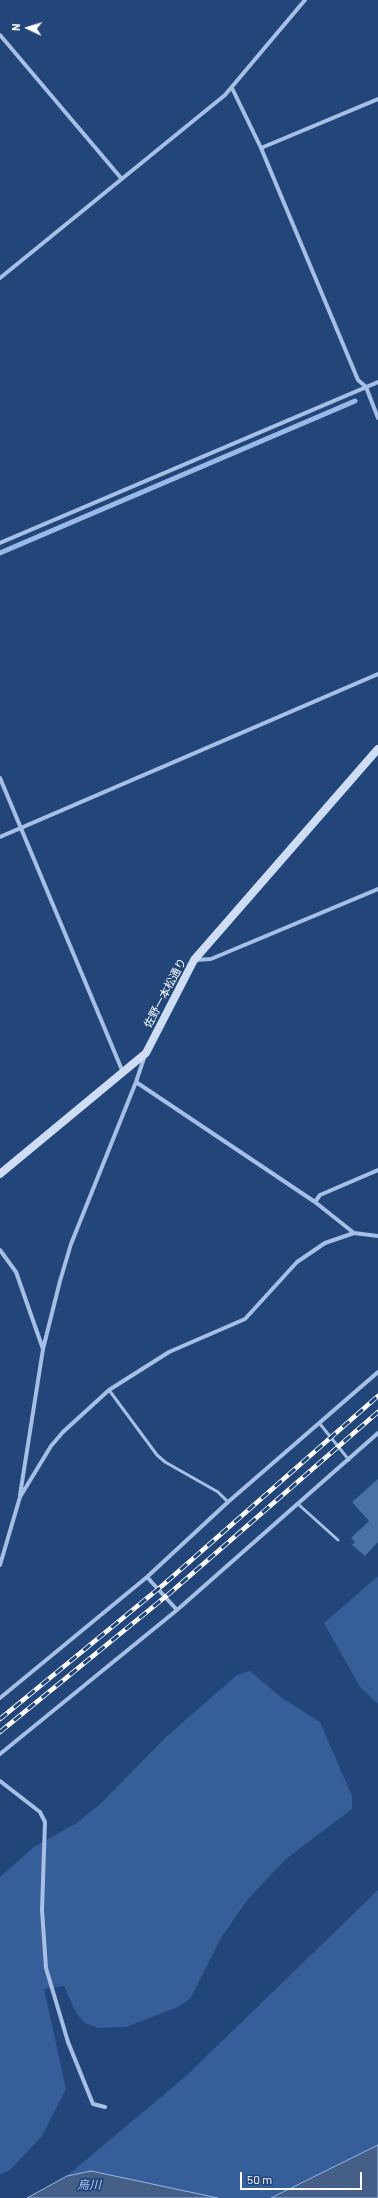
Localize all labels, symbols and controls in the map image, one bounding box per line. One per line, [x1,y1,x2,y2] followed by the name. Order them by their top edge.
[8,8,48,48] north arrow
[9,23,22,31] text: N
[141,956,189,1030] street label: 佐野一本松通り
[242,2164,364,2190] scale bar
[247,2172,272,2186] text: 50 m
[77,2178,101,2192] water label: 烏川

